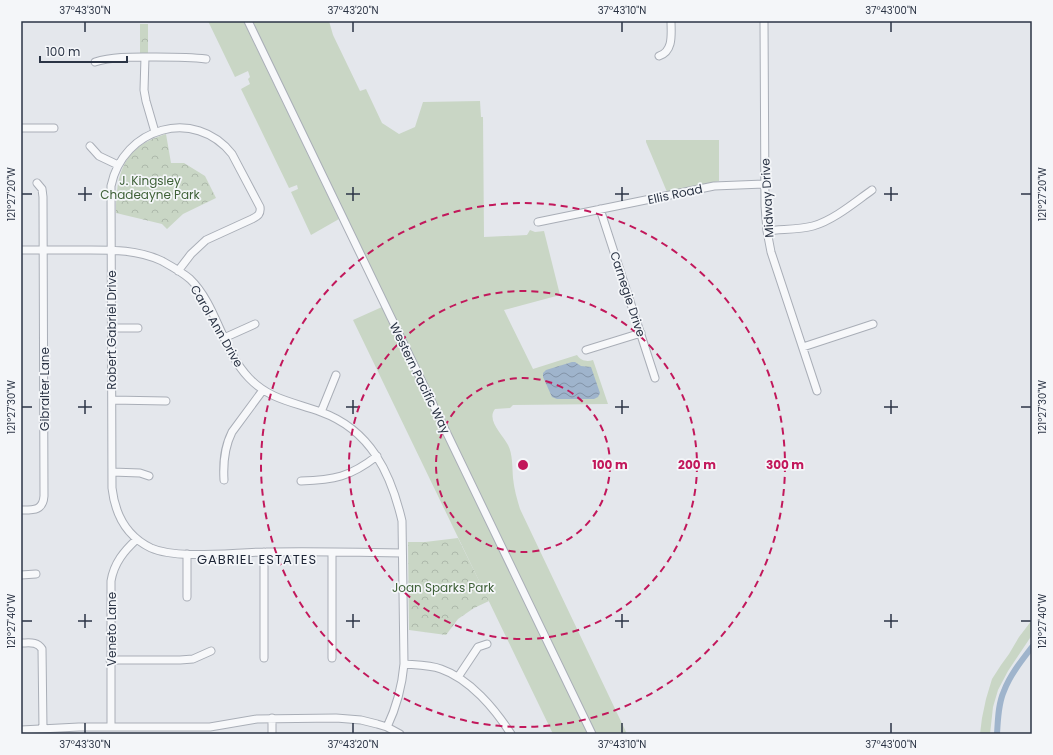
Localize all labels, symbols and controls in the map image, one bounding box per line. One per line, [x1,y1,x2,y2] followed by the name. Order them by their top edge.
[59,3,111,18] text: 37°43'30"N
[327,3,379,18] text: 37°43'20"N
[598,3,646,18] text: 37°43'10"N
[865,3,917,18] text: 37°43'00"N
[40,38,127,64] scale bar
[46,43,80,60] text: 100 m
[756,158,778,238] street label: Midway Drive
[4,167,19,221] text: 121°27'20"W
[1035,167,1050,221] text: 121°27'20"W
[100,172,201,203] park label: J. Kingsley Chadeayne Park
[646,180,704,208] street label: Ellis Road
[606,249,650,339] street label: Carnegie Drive
[103,270,120,390] street label: Robert Gabriel Drive
[187,282,247,370] street label: Carol Ann Drive
[386,320,454,437] street label: Western Pacific Way
[36,347,53,431] street label: Gibralter Lane
[4,380,19,434] text: 121°27'30"W
[1035,380,1050,434] text: 121°27'30"W
[592,456,628,473] text: 100 m
[678,456,716,473] text: 200 m
[766,456,804,473] text: 300 m
[516,458,530,472] centre of rings
[197,550,317,569] district label: GABRIEL ESTATES
[392,579,495,596] park label: Joan Sparks Park
[103,592,120,666] street label: Veneto Lane
[4,594,19,648] text: 121°27'40"W
[1035,594,1050,648] text: 121°27'40"W
[59,737,111,752] text: 37°43'30"N
[327,737,379,752] text: 37°43'20"N
[598,737,646,752] text: 37°43'10"N
[865,737,917,752] text: 37°43'00"N

